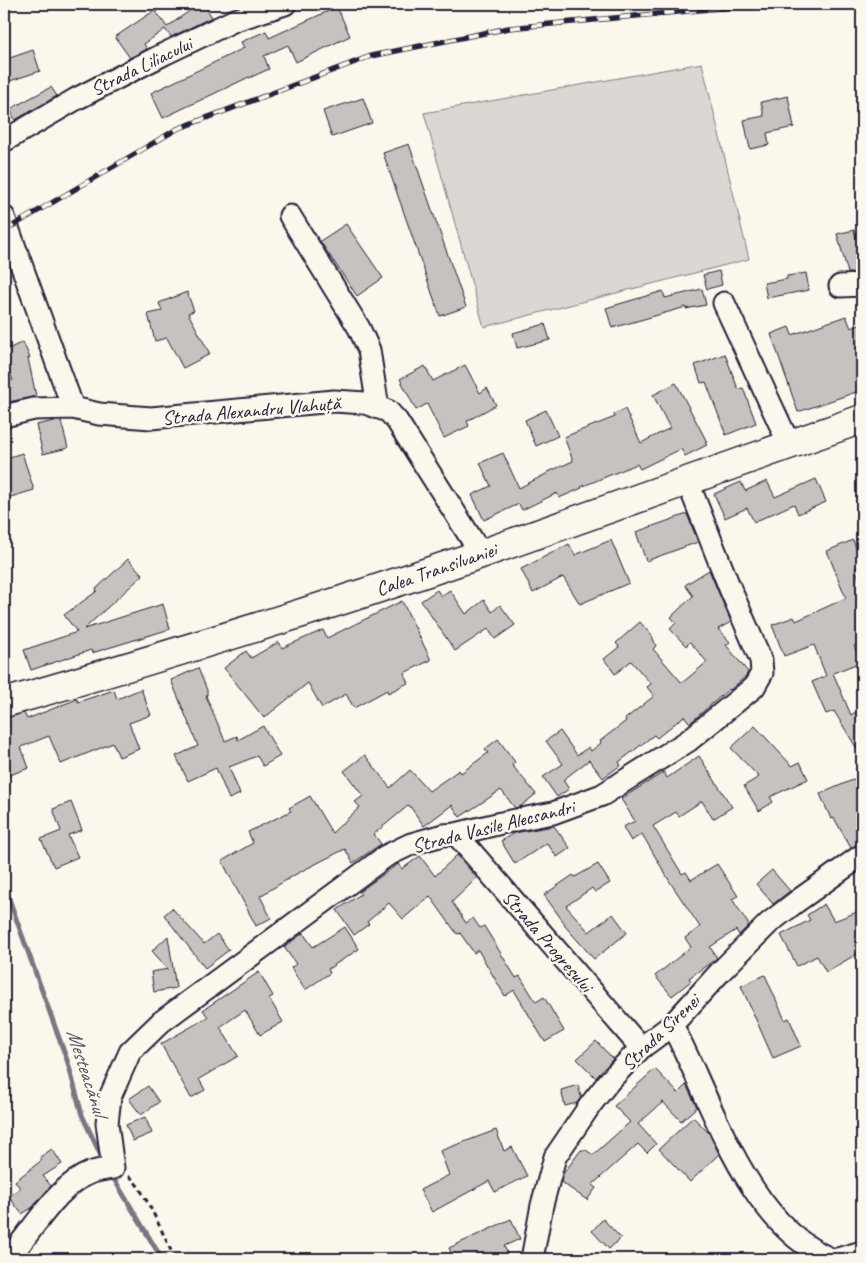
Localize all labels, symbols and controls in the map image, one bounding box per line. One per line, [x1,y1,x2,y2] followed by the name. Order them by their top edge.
[86,30,198,102] street label: Strada Liliacului
[161,390,343,431] street label: Strada Alexandru Vlahuță
[373,536,502,602] street label: Calea Transilvaniei
[409,794,579,859] street label: Strada Vasile Alecsandri
[497,885,600,999] street label: Strada Progresului
[616,987,707,1076] street label: Strada Sirenei
[61,1026,115,1125] water label: Mesteacănul

